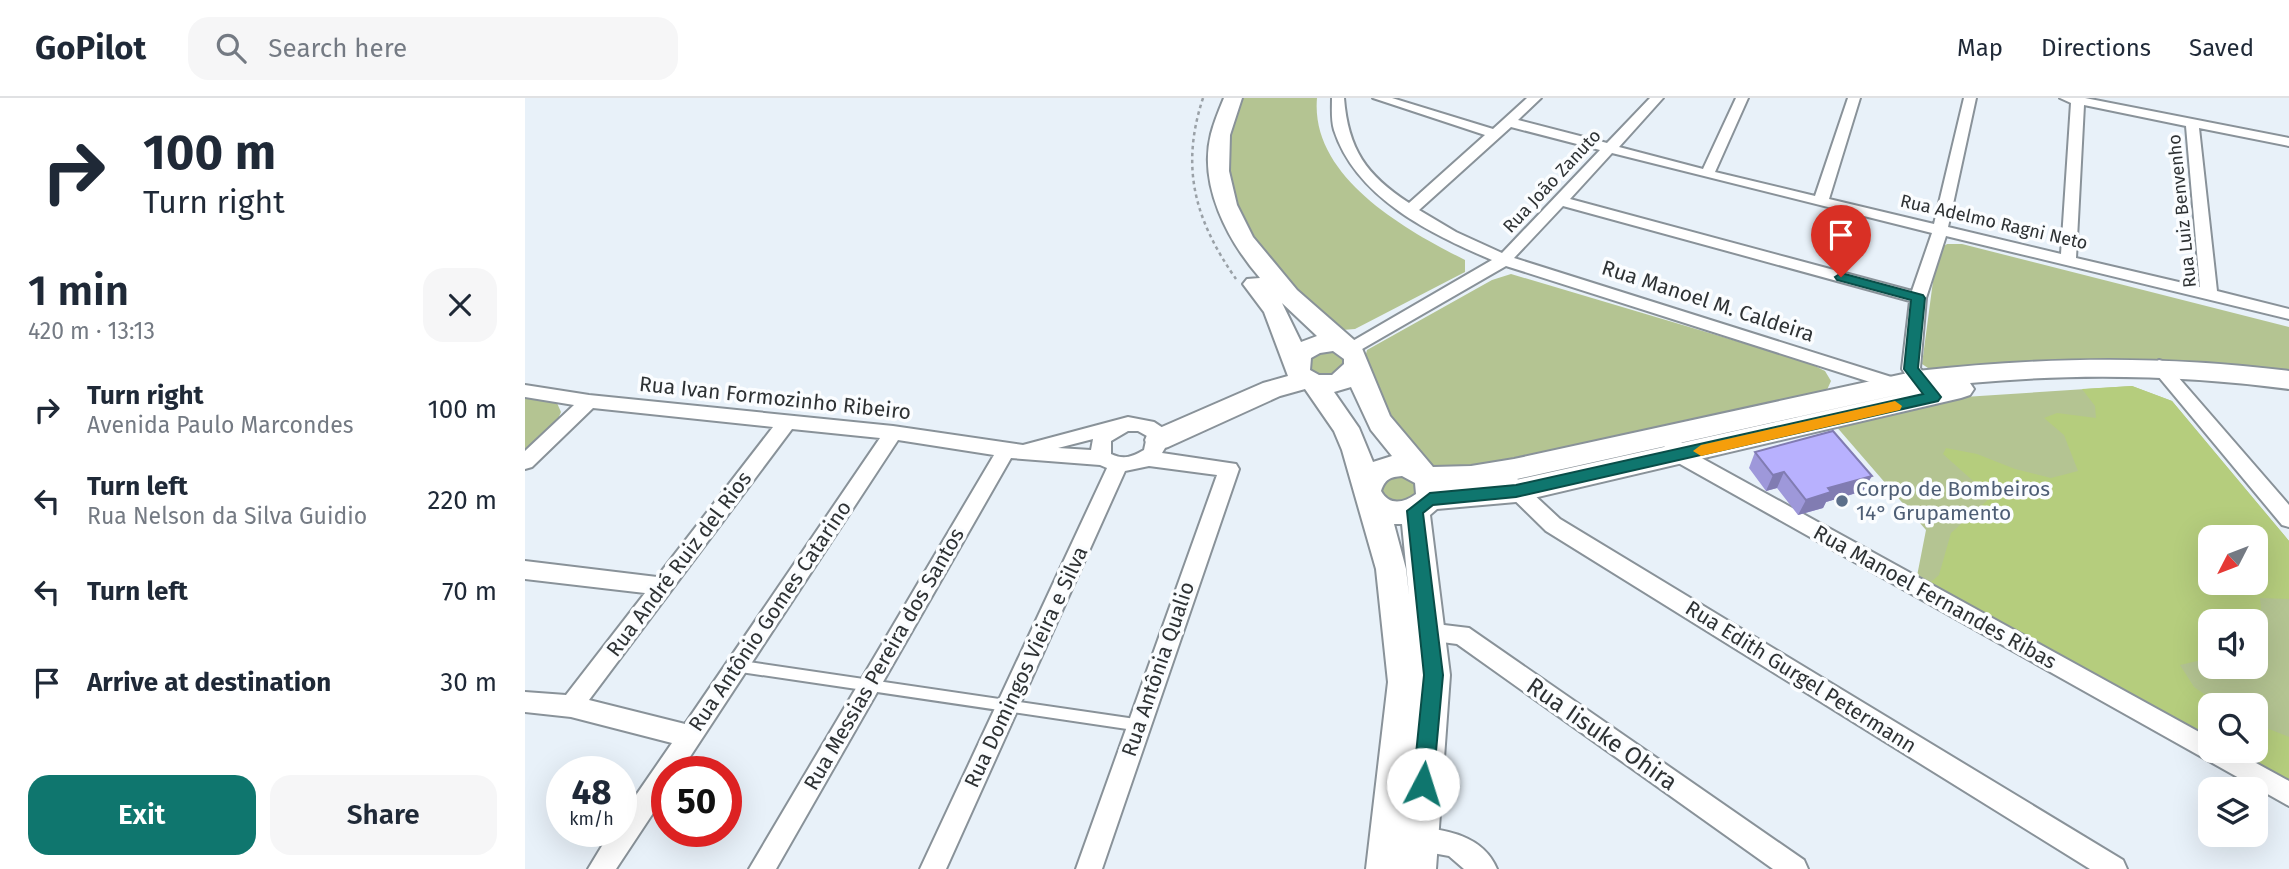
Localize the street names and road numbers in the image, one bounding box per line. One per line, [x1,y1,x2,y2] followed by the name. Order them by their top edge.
[1498,125,1606,237] street label: Rua João Zanuto
[2163,133,2201,289] street label: Rua Luiz Benvenho
[1898,190,2090,254] street label: Rua Adelmo Ragni Neto
[1598,254,1818,348] street label: Rua Manoel M. Caldeira
[638,371,912,425] street label: Rua Ivan Formozinho Ribeiro
[601,466,757,662] street label: Rua André Ruiz del Rios
[683,496,857,736] street label: Rua Antônio Gomes Catarino
[1809,519,2061,675] street label: Rua Manoel Fernandes Ribas
[798,523,970,795] street label: Rua Messias Pereira dos Santos
[959,542,1093,792] street label: Rua Domingos Vieira e Silva
[1116,578,1200,760] street label: Rua Antônia Qualio
[1681,595,1921,759] street label: Rua Edith Gurgel Petermann
[1521,672,1683,796] street label: Rua Iisuke Ohira

